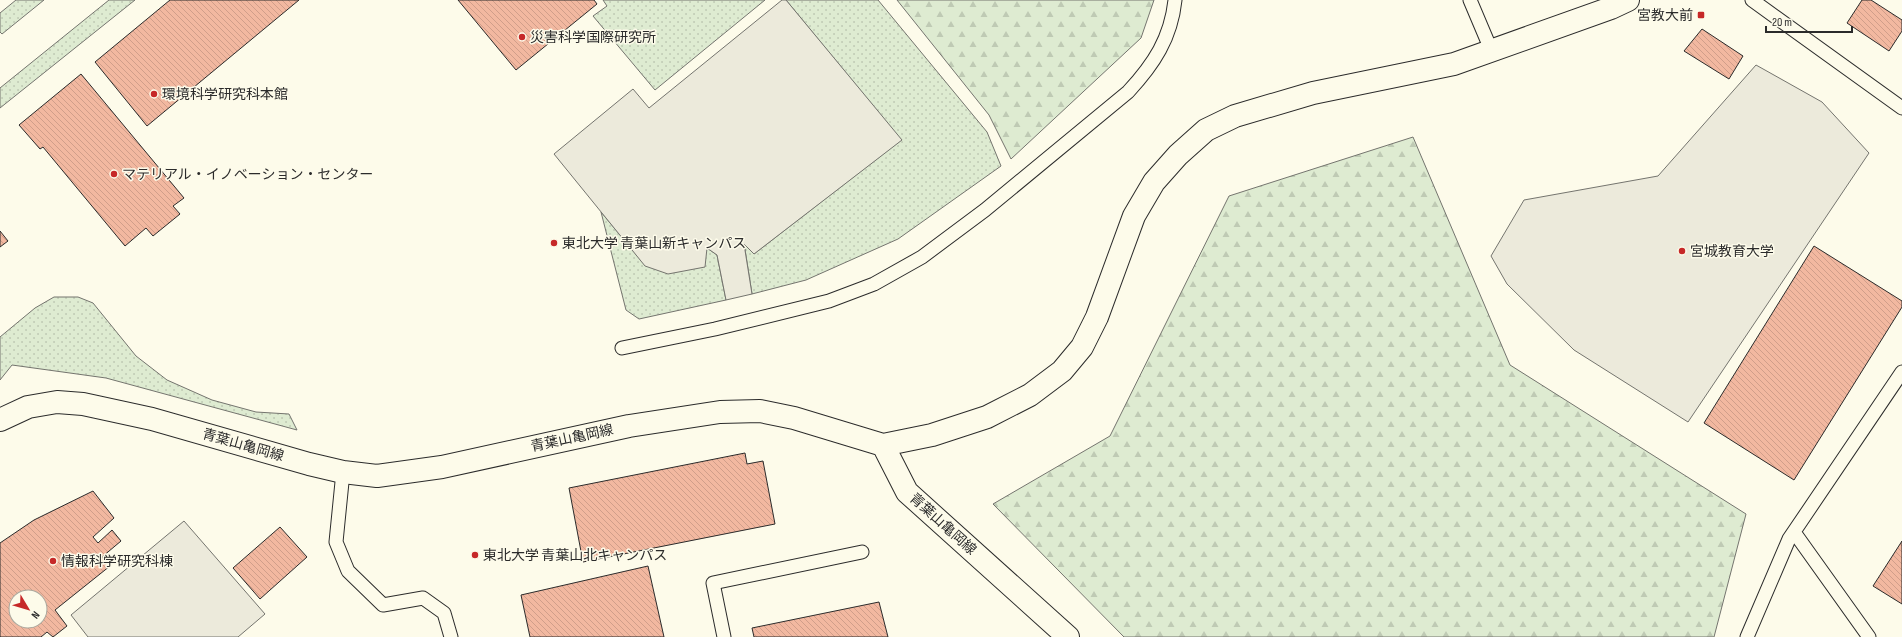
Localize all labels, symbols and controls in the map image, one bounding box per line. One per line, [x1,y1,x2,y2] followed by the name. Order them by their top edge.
[1637,7,1693,24] place label: 宮教大前
[1766,8,1852,34] scale bar
[1696,10,1706,20] marker: 宮教大前
[1772,15,1792,30] text: 20 m
[530,29,656,46] place label: 災害科学国際研究所
[517,32,527,42] marker: 災害科学国際研究所
[162,86,288,103] place label: 環境科学研究科本館
[149,89,159,99] marker: 環境科学研究科本館
[122,166,374,183] place label: マテリアル・イノベーション・センター
[109,169,119,179] marker: マテリアル・イノベーション・センター
[562,235,746,252] place label: 東北大学 青葉山新キャンパス
[549,238,559,248] marker: 東北大学 青葉山新キャンパス
[1690,243,1774,260] place label: 宮城教育大学
[1677,246,1687,256] marker: 宮城教育大学
[529,421,615,455] street label: 青葉山亀岡線
[200,425,286,465] street label: 青葉山亀岡線
[906,490,980,558] street label: 青葉山亀岡線
[483,547,667,564] place label: 東北大学 青葉山北キャンパス
[470,550,480,560] marker: 東北大学 青葉山北キャンパス
[61,553,173,570] place label: 情報科学研究科棟
[48,556,58,566] marker: 情報科学研究科棟
[8,589,48,629] north arrow
[28,609,42,621] text: N

